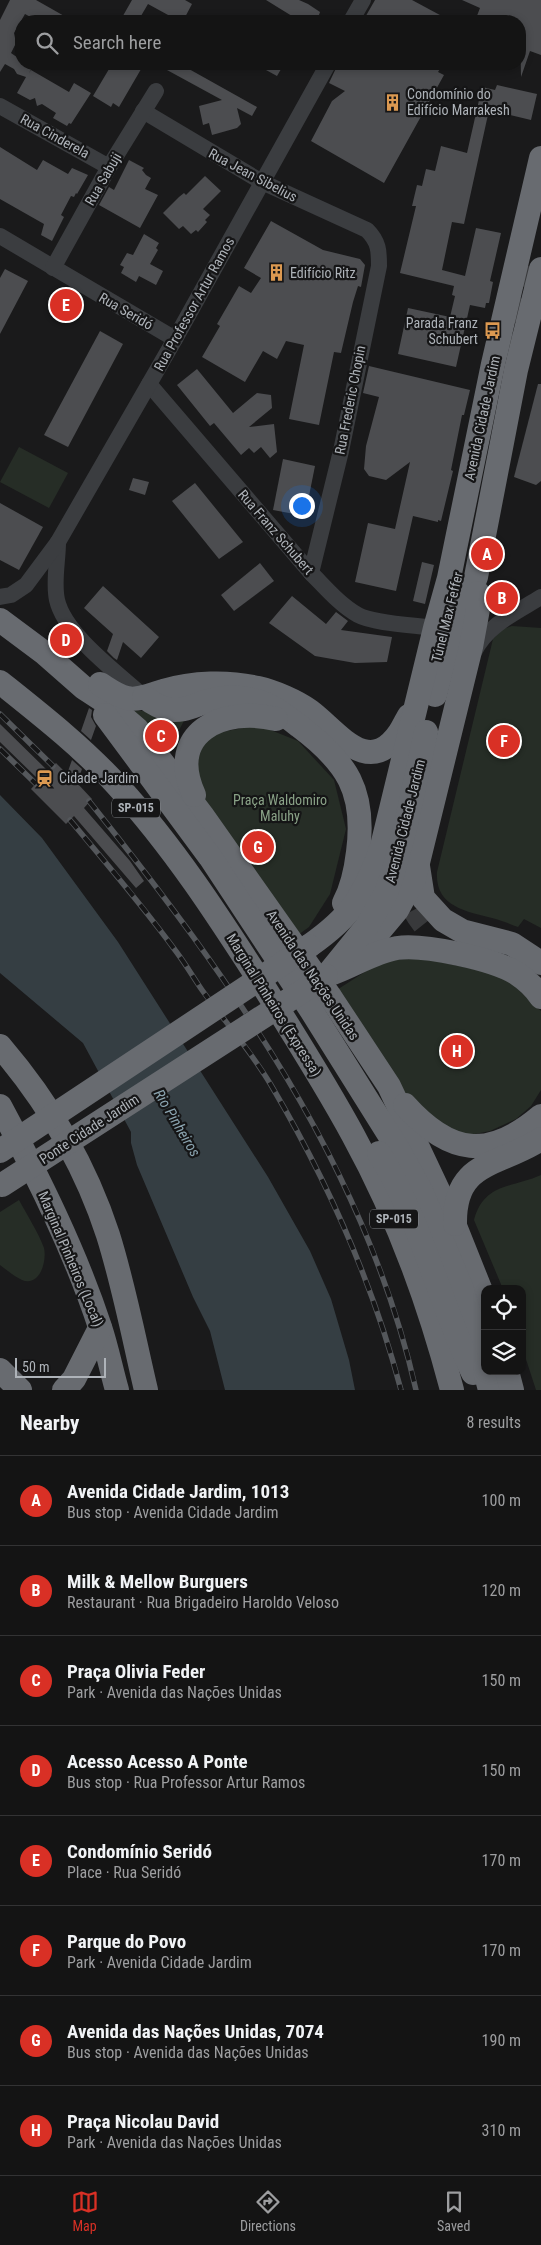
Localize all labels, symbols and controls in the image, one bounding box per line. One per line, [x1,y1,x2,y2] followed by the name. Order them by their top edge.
[15,15,526,70] search box
[33,29,61,57] icon: search
[73,31,161,54] text: Search here
[407,86,510,118] place label: Condomínio do Edifício Marrakesh
[383,92,403,112] building icon: Condomínio do Edifício Marrakesh
[18,111,92,161] street label: Rua Cinderela
[206,145,300,205] street label: Rua Jean Sibelius
[82,150,124,208] street label: Rua Sabuji
[151,234,237,374] street label: Rua Professor Artur Ramos
[266,263,286,283] building icon: Edifício Ritz
[290,265,356,281] place label: Edifício Ritz
[50,286,82,324] pin: E
[96,289,156,333] street label: Rua Seridó
[406,315,478,347] place label: Parada Franz Schubert
[482,321,502,341] bus stop icon: Parada Franz Schubert
[332,344,368,456] street label: Rua Frederic Chopin
[461,354,503,482] street label: Avenida Cidade Jardim
[235,486,317,578] street label: Rua Franz Schubert
[289,493,315,519] your location
[471,535,503,573] pin: A
[428,570,466,664] street label: Túnel Max Feffer
[486,579,518,617] pin: B
[50,621,82,659] pin: D
[145,717,177,755] pin: C
[488,722,520,760] pin: F
[382,758,428,884] street label: Avenida Cidade Jardim
[35,768,55,788] station icon: Cidade Jardim
[59,770,139,786] place label: Cidade Jardim
[233,792,327,824] park label: Praça Waldomiro Maluhy
[112,798,160,818] road number: SP-015
[242,828,274,866] pin: G
[264,907,362,1043] street label: Avenida das Nações Unidas
[223,931,325,1080] street label: Marginal Pinheiros (Expressa)
[441,1032,473,1070] pin: H
[150,1086,204,1160] water label: Rio Pinheiros
[36,1091,142,1167] street label: Ponte Cidade Jardim
[34,1189,107,1329] street label: Marginal Pinheiros (Local)
[370,1210,418,1228] road number: SP-015
[481,1285,526,1375] map controls
[481,1285,526,1330] button: locate
[481,1330,526,1375] button: layers
[15,1355,106,1378] scale bar
[22,1359,50,1375] text: 50 m
[20,1411,79,1435] text: Nearby
[466,1413,521,1432] text: 8 results
[67,1480,289,1503] text: Avenida Cidade Jardim, 1013
[31,1491,41,1510] text: A
[482,1491,521,1510] text: 100 m
[67,1503,278,1522] text: Bus stop · Avenida Cidade Jardim
[67,1570,248,1593] text: Milk & Mellow Burguers
[32,1581,40,1600] text: B
[482,1581,521,1600] text: 120 m
[67,1593,339,1612] text: Restaurant · Rua Brigadeiro Haroldo Veloso
[67,1660,205,1683] text: Praça Olivia Feder
[31,1671,41,1690] text: C
[482,1671,521,1690] text: 150 m
[67,1683,282,1702] text: Park · Avenida das Nações Unidas
[67,1750,248,1773] text: Acesso Acesso A Ponte
[31,1761,41,1780] text: D
[482,1761,521,1780] text: 150 m
[67,1773,305,1792] text: Bus stop · Rua Professor Artur Ramos
[67,1840,212,1863] text: Condomínio Seridó
[32,1851,40,1870] text: E
[482,1851,521,1870] text: 170 m
[67,1863,181,1882] text: Place · Rua Seridó
[67,1930,186,1953] text: Parque do Povo
[32,1941,40,1960] text: F
[482,1941,521,1960] text: 170 m
[67,1953,252,1972] text: Park · Avenida Cidade Jardim
[67,2020,324,2043] text: Avenida das Nações Unidas, 7074
[31,2031,41,2050] text: G
[482,2031,521,2050] text: 190 m
[67,2043,309,2062] text: Bus stop · Avenida das Nações Unidas
[67,2110,219,2133] text: Praça Nicolau David
[31,2121,41,2140] text: H
[482,2121,521,2140] text: 310 m
[67,2133,282,2152] text: Park · Avenida das Nações Unidas
[71,2188,99,2234] tab: Map
[240,2188,296,2234] tab: Directions
[437,2188,470,2234] tab: Saved

